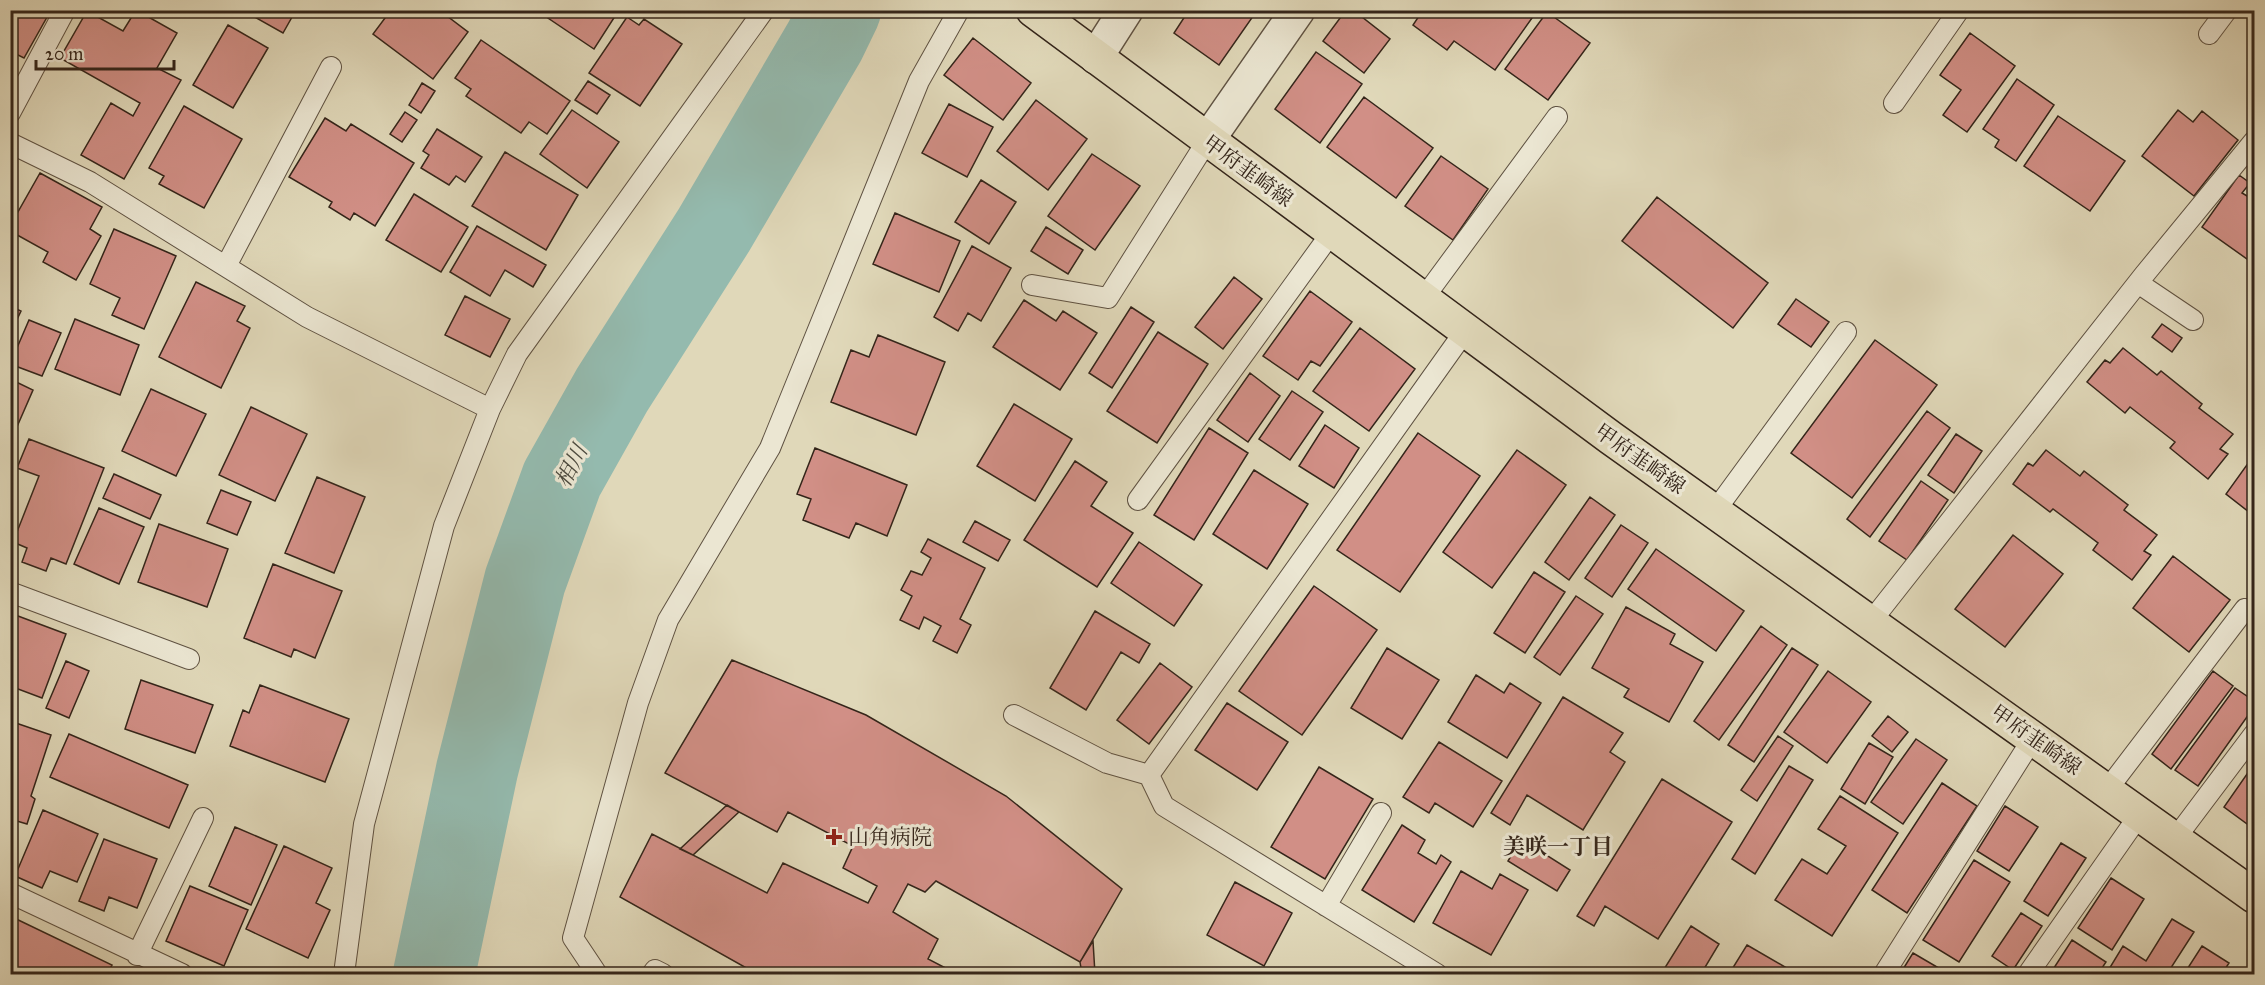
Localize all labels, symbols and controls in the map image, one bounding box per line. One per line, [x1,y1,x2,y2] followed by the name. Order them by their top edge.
[36,33,174,71] scale bar
[45,43,83,65] text: 20 m
[1198,130,1298,212] street label: 甲府韮崎線
[1590,418,1690,500] street label: 甲府韮崎線
[549,438,594,492] water label: 相川
[1986,699,2086,781] street label: 甲府韮崎線
[848,824,932,850] place label: 山角病院
[825,828,843,846] marker: 山角病院
[1503,833,1613,860] district label: 美咲一丁目

